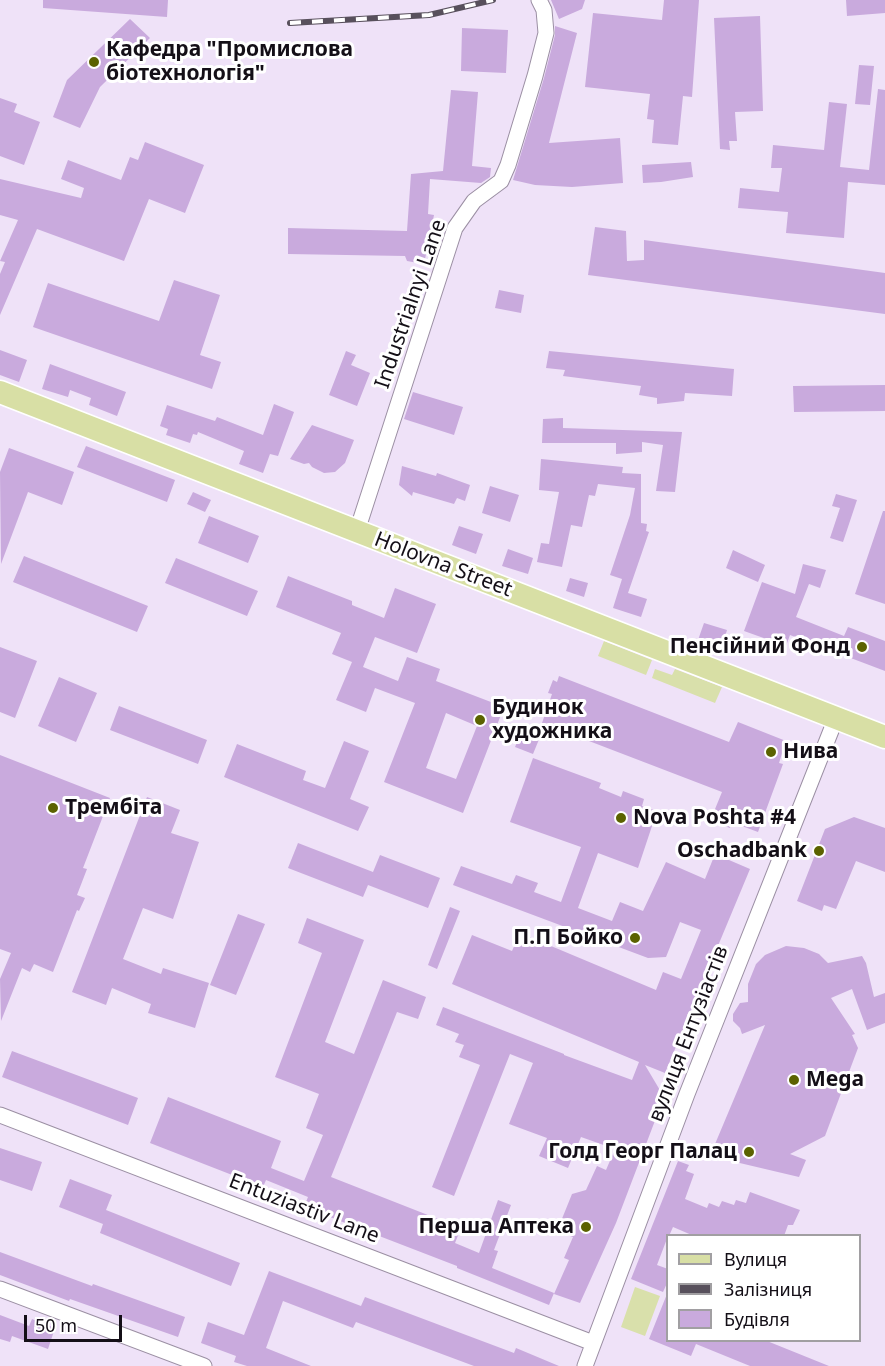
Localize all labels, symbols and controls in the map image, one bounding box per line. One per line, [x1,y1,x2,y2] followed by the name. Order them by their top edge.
[106,37,353,87] place label: Кафедра "Промислова біотехнологія"
[87,55,101,69] marker: Кафедра "Промислова біотехнологія"
[370,216,452,392] street label: Industrialnyi Lane
[371,527,515,603] street label: Holovna Street
[670,634,850,660] place label: Пенсійний Фонд
[855,640,869,654] marker: Пенсійний Фонд
[492,695,612,745] place label: Будинок художника
[473,713,487,727] marker: Будинок художника
[783,739,838,765] place label: Нива
[764,745,778,759] marker: Нива
[65,795,162,821] place label: Трембіта
[46,801,60,815] marker: Трембіта
[633,805,796,831] place label: Nova Poshta #4
[614,811,628,825] marker: Nova Poshta #4
[677,838,807,864] place label: Oschadbank
[812,844,826,858] marker: Oschadbank
[513,925,623,951] place label: П.П Бойко
[628,931,642,945] marker: П.П Бойко
[644,942,734,1126] street label: вулиця Ентузіастів
[806,1067,864,1093] place label: Mega
[787,1073,801,1087] marker: Mega
[548,1139,737,1165] place label: Голд Георг Палац
[742,1145,756,1159] marker: Голд Георг Палац
[225,1169,383,1249] street label: Entuziastiv Lane
[419,1214,574,1240] place label: Перша Аптека
[579,1220,593,1234] marker: Перша Аптека
[666,1234,861,1342] legend
[724,1247,787,1271] text: Вулиця
[724,1277,812,1301] text: Залізниця
[27,1303,124,1341] scale bar
[724,1307,790,1331] text: Будівля
[35,1313,77,1337] text: 50 m

